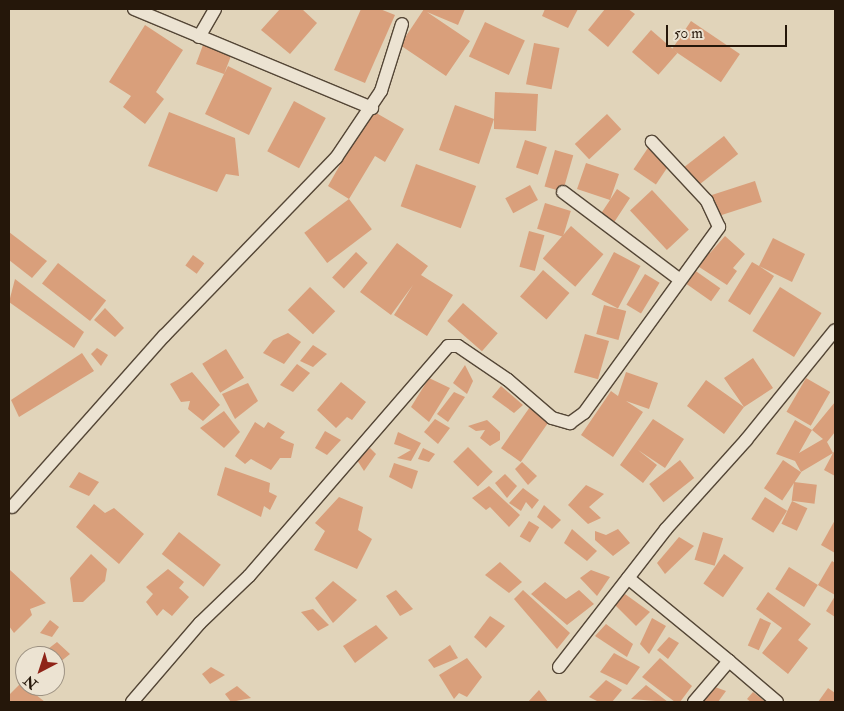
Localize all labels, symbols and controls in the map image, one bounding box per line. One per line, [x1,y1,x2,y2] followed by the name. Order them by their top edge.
[669,15,790,47] scale bar
[674,24,703,43] text: 50 m
[15,646,65,696] north arrow
[20,672,41,693] text: N

